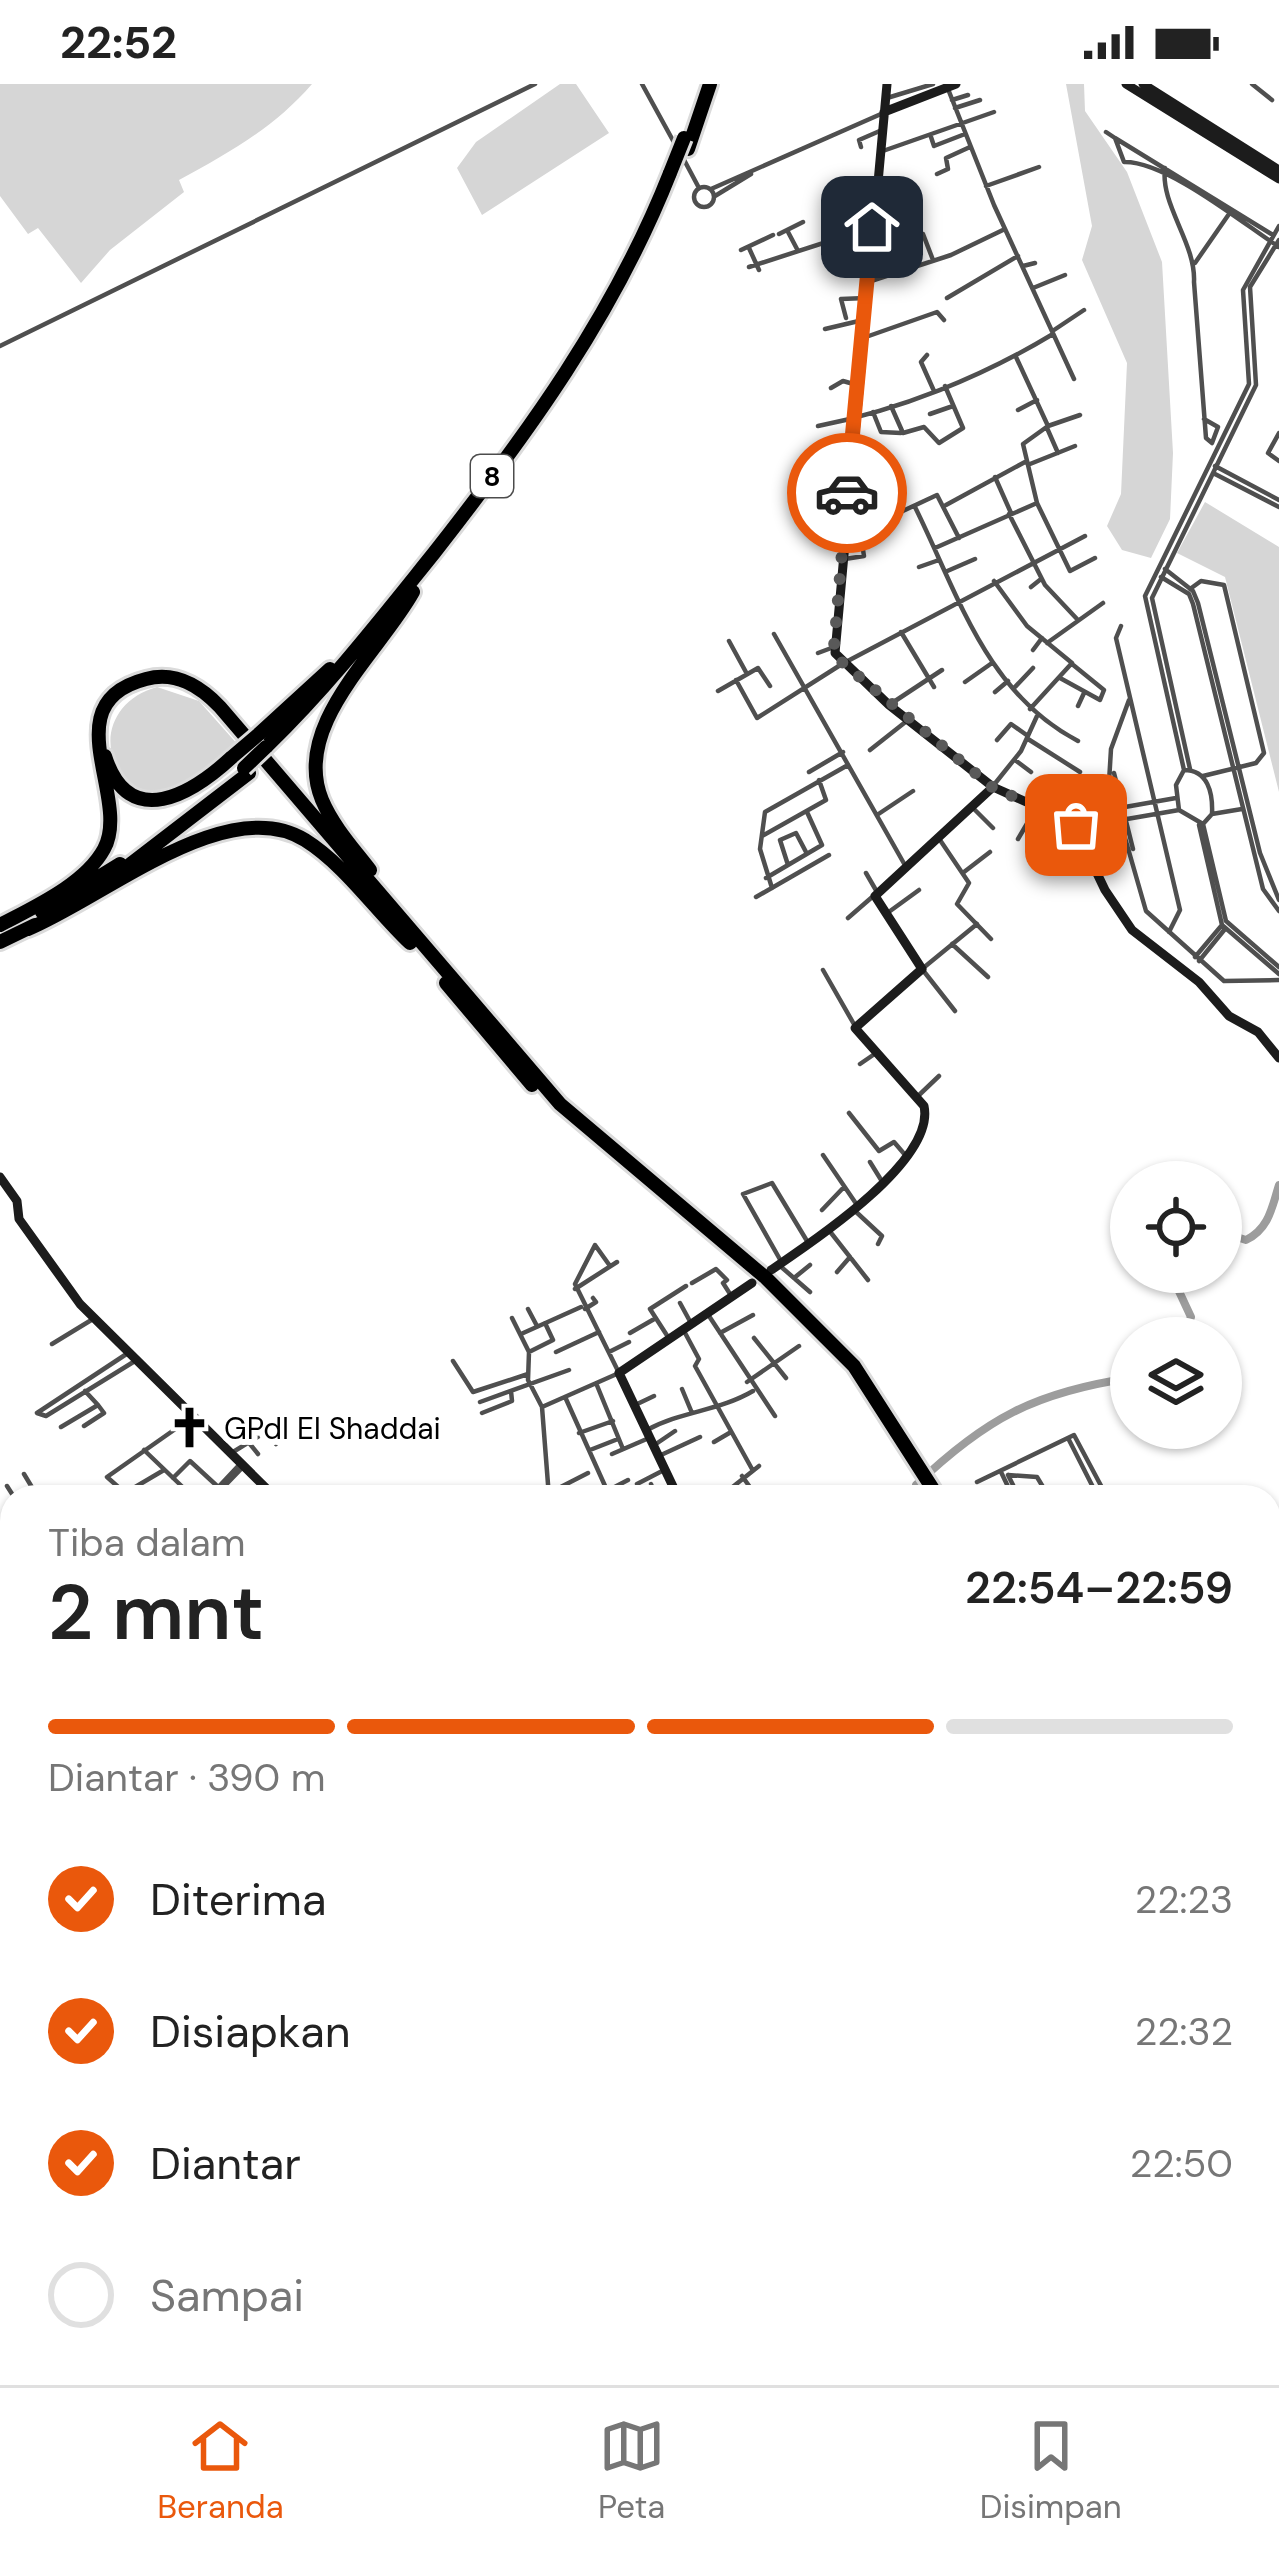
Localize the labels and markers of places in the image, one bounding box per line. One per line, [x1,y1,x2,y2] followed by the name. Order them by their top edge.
[821,176,923,278] pin
[1025,774,1127,876] pin
[167,1405,213,1451] church icon: GPdI El Shaddai
[224,1409,441,1448] place label: GPdI El Shaddai

